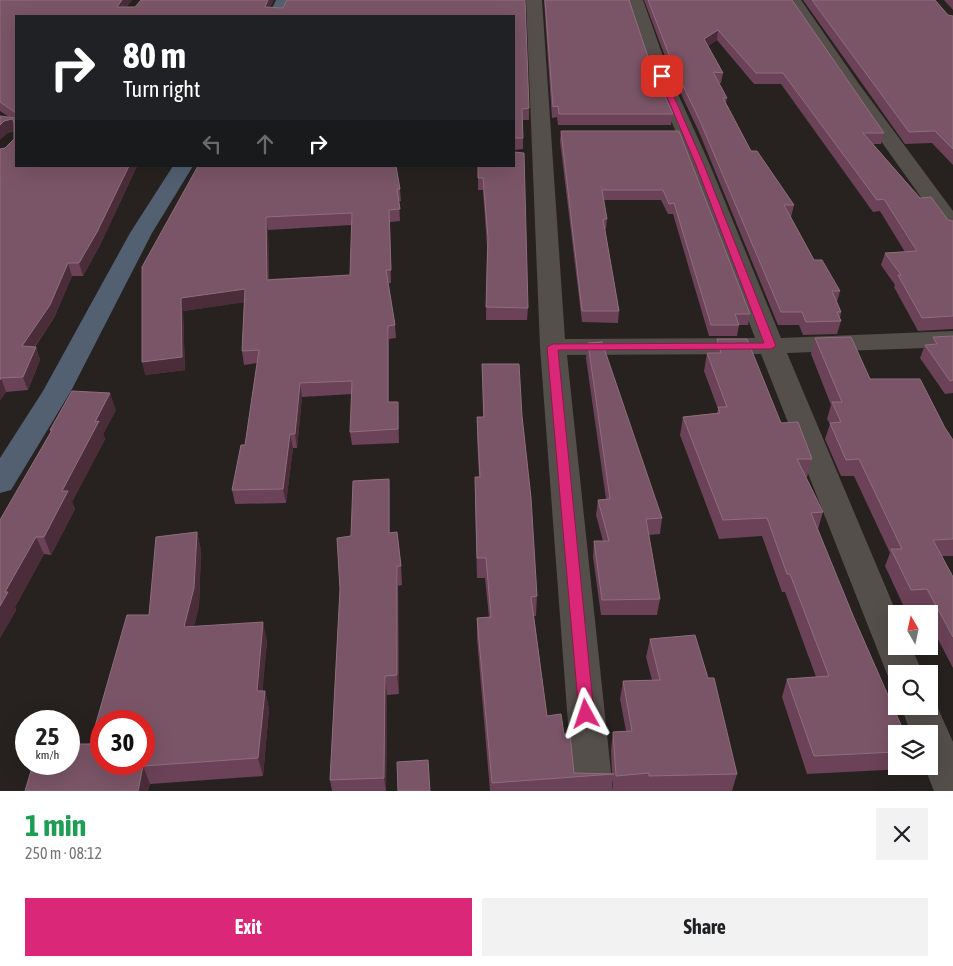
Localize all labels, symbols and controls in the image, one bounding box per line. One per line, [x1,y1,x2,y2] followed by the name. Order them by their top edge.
[40,35,105,100] icon: right
[123,35,186,75] text: 80 m
[641,55,683,97] pin
[648,62,676,90] icon: arrive
[123,76,200,102] text: Turn right
[198,130,226,158] icon: left
[251,130,279,158] icon: ahead
[304,130,332,158] icon: right
[888,605,938,655] north arrow
[888,605,938,775] map controls
[888,665,938,715] button: search
[559,687,611,739] position arrow
[90,710,155,775] speed limit sign: 30
[36,722,59,750] text: 25
[888,725,938,775] button: layers
[36,748,59,762] text: km/h
[25,808,86,842] text: 1 min
[876,808,928,860] button: close
[25,844,102,862] text: 250 m · 08:12
[25,898,472,956] button: Exit
[482,898,928,956] button: Share

